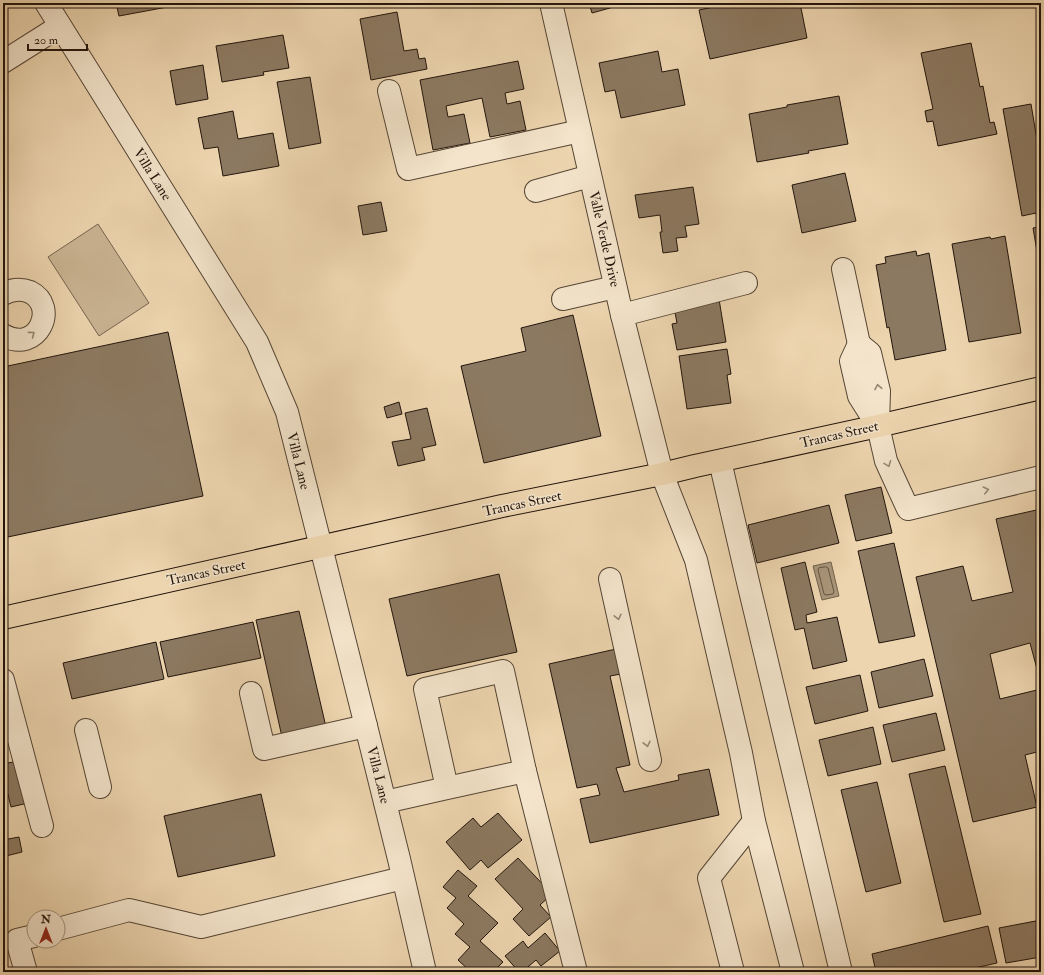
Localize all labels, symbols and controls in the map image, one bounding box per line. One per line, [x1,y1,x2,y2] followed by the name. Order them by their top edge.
[28,26,87,52] scale bar
[34,33,59,48] text: 20 m
[130,145,175,204] street label: Villa Lane
[585,190,624,289] street label: Valle Verde Drive
[28,332,35,339] one-way arrow
[874,384,882,390] one-way arrow
[798,417,880,452] street label: Trancas Street
[283,431,314,492] street label: Villa Lane
[883,460,891,467] one-way arrow
[481,487,563,520] street label: Trancas Street
[983,487,989,495] one-way arrow
[165,556,247,589] street label: Trancas Street
[614,613,622,620] one-way arrow
[642,740,650,747] one-way arrow
[363,745,394,806] street label: Villa Lane
[26,909,66,949] north arrow
[40,913,52,926] text: N

